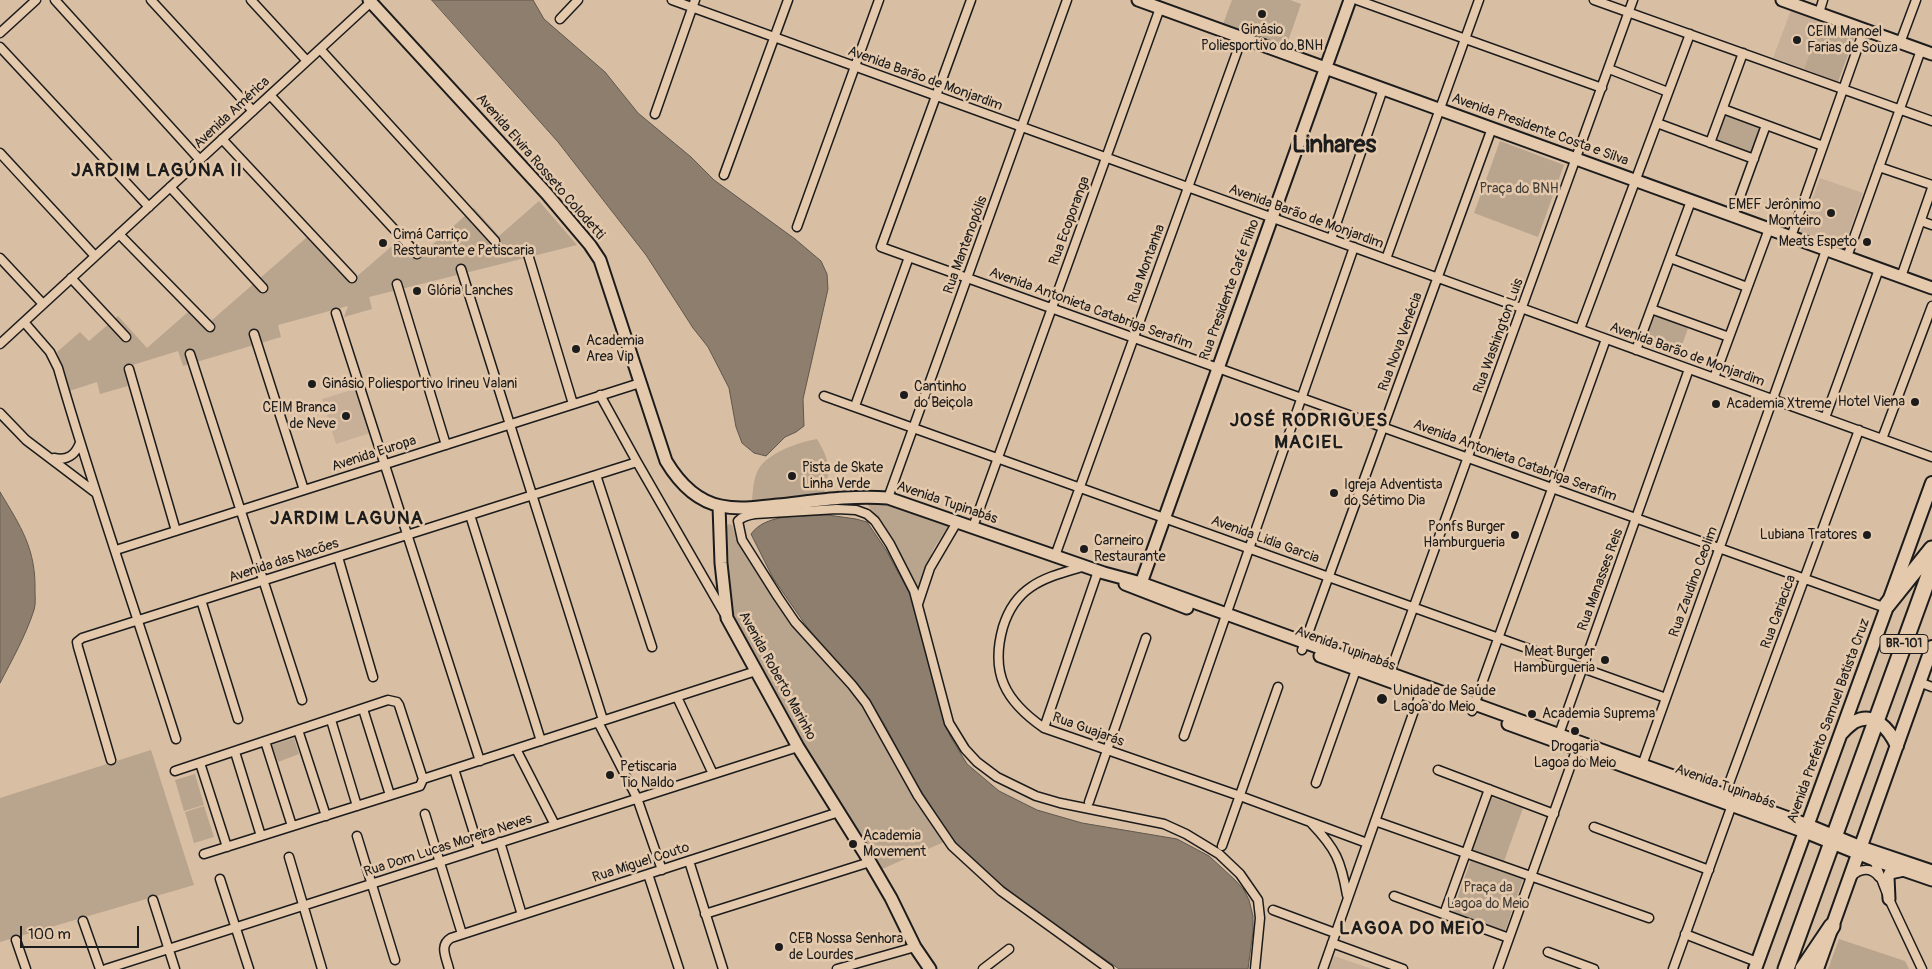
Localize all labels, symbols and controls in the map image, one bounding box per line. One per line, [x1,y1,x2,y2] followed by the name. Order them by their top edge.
[1256,8,1268,20] marker: Ginásio Poliesportivo do BNH
[1201,22,1323,54] place label: Ginásio Poliesportivo do BNH
[1807,24,1898,56] place label: CEIM Manoel Farias de Souza
[1791,34,1803,46] marker: CEIM Manoel Farias de Souza
[845,43,1005,115] street label: Avenida Barão de Monjardim
[191,74,273,152] street label: Avenida América
[1449,90,1631,170] street label: Avenida Presidente Costa e Silva
[472,91,608,243] street label: Avenida Elvira Rosseto Colodetti
[1292,132,1376,160] district label: Linhares
[69,160,245,182] district label: JARDIM LAGUNA II
[1046,174,1094,268] street label: Rua Ecoporanga
[1226,181,1386,253] street label: Avenida Barão de Monjardim
[1479,181,1559,197] park label: Praça do BNH
[940,194,992,296] street label: Rua Mantenopólis
[1729,197,1821,230] place label: EMEF Jerônimo Monteiro
[1825,207,1837,219] marker: EMEF Jerônimo Monteiro
[1197,217,1263,363] street label: Rua Presidente Café Filho
[1125,222,1169,306] street label: Rua Montanha
[393,227,534,260] place label: Cimá Carriço Restaurante e Petiscaria
[1779,234,1857,250] place label: Meats Espeto
[1861,236,1873,248] marker: Meats Espeto
[377,237,389,249] marker: Cimá Carriço Restaurante e Petiscaria
[987,264,1195,354] street label: Avenida Antonieta Catabriga Serafim
[1470,276,1528,396] street label: Rua Washington Luis
[427,283,513,299] place label: Glória Lanches
[411,285,423,297] marker: Glória Lanches
[1375,290,1427,394] street label: Rua Nova Venécia
[1607,319,1767,391] street label: Avenida Barão de Monjardim
[586,333,644,366] place label: Academia Area Vip
[570,343,582,355] marker: Academia Area Vip
[322,376,517,392] place label: Ginásio Poliesportivo Irineu Valani
[306,378,318,390] marker: Ginásio Poliesportivo Irineu Valani
[914,379,973,412] place label: Cantinho do Beiçola
[898,389,910,401] marker: Cantinho do Beiçola
[1838,394,1905,410] place label: Hotel Viena
[1726,396,1831,412] place label: Academia Xtreme
[1909,396,1921,408] marker: Hotel Viena
[1710,398,1722,410] marker: Academia Xtreme
[262,400,336,432] place label: CEIM Branca de Neve
[340,410,352,422] marker: CEIM Branca de Neve
[1228,410,1390,454] district label: JOSÉ RODRIGUES MACIEL
[1411,416,1619,506] street label: Avenida Antonieta Catabriga Serafim
[330,432,418,476] street label: Avenida Europa
[802,460,883,492] place label: Pista de Skate Linha Verde
[786,470,798,482] marker: Pista de Skate Linha Verde
[1344,477,1443,510] place label: Igreja Adventista do Sétimo Dia
[894,478,1000,528] street label: Avenida Tupinabás
[1328,487,1340,499] marker: Igreja Adventista do Sétimo Dia
[268,508,426,530] district label: JARDIM LAGUNA
[1208,513,1322,567] street label: Avenida Lidia Garcia
[1423,519,1505,552] place label: Ponfs Burger Hamburgueria
[1666,524,1722,640] street label: Rua Zaudino Ceolim
[1575,526,1627,634] street label: Rua Manasses Reis
[1760,527,1857,543] place label: Lubiana Tratores
[1509,529,1521,541] marker: Ponfs Burger Hamburgueria
[1861,529,1873,541] marker: Lubiana Tratores
[1094,533,1166,566] place label: Carneiro Restaurante
[227,535,341,587] street label: Avenida das Nacões
[1078,543,1090,555] marker: Carneiro Restaurante
[1758,573,1800,651] street label: Rua Cariacica
[735,609,819,743] street label: Avenida Roberto Marinho
[1784,616,1874,826] street label: Avenida Prefeito Samuel Batista Cruz
[1293,623,1397,675] street label: Avenida Tupinabás
[1880,634,1928,654] road number: BR-101
[1513,644,1595,676] place label: Meat Burger Hamburgueria
[1599,654,1611,666] marker: Meat Burger Hamburgueria
[1393,683,1496,716] place label: Unidade de Saúde Lagoa do Meio
[1375,692,1389,706] marker: Unidade de Saúde Lagoa do Meio
[1542,706,1655,722] place label: Academia Suprema
[1526,708,1538,720] marker: Academia Suprema
[1050,709,1126,751] street label: Rua Guajarás
[1569,725,1581,737] marker: Drogaria Lagoa do Meio
[1534,739,1616,772] place label: Drogaria Lagoa do Meio
[620,759,677,792] place label: Petiscaria Tio Naldo
[1673,761,1777,813] street label: Avenida Tupinabás
[604,769,616,781] marker: Petiscaria Tio Naldo
[362,811,534,881] street label: Rua Dom Lucas Moreira Neves
[863,828,926,860] place label: Academia Movement
[847,838,859,850] marker: Academia Movement
[590,839,692,887] street label: Rua Miguel Couto
[1447,880,1529,912] park label: Praça da Lagoa do Meio
[22,916,141,948] scale bar
[1337,918,1487,940] district label: LAGOA DO MEIO
[28,925,71,944] text: 100 m
[789,931,903,964] place label: CEB Nossa Senhora de Lourdes
[773,941,785,953] marker: CEB Nossa Senhora de Lourdes

